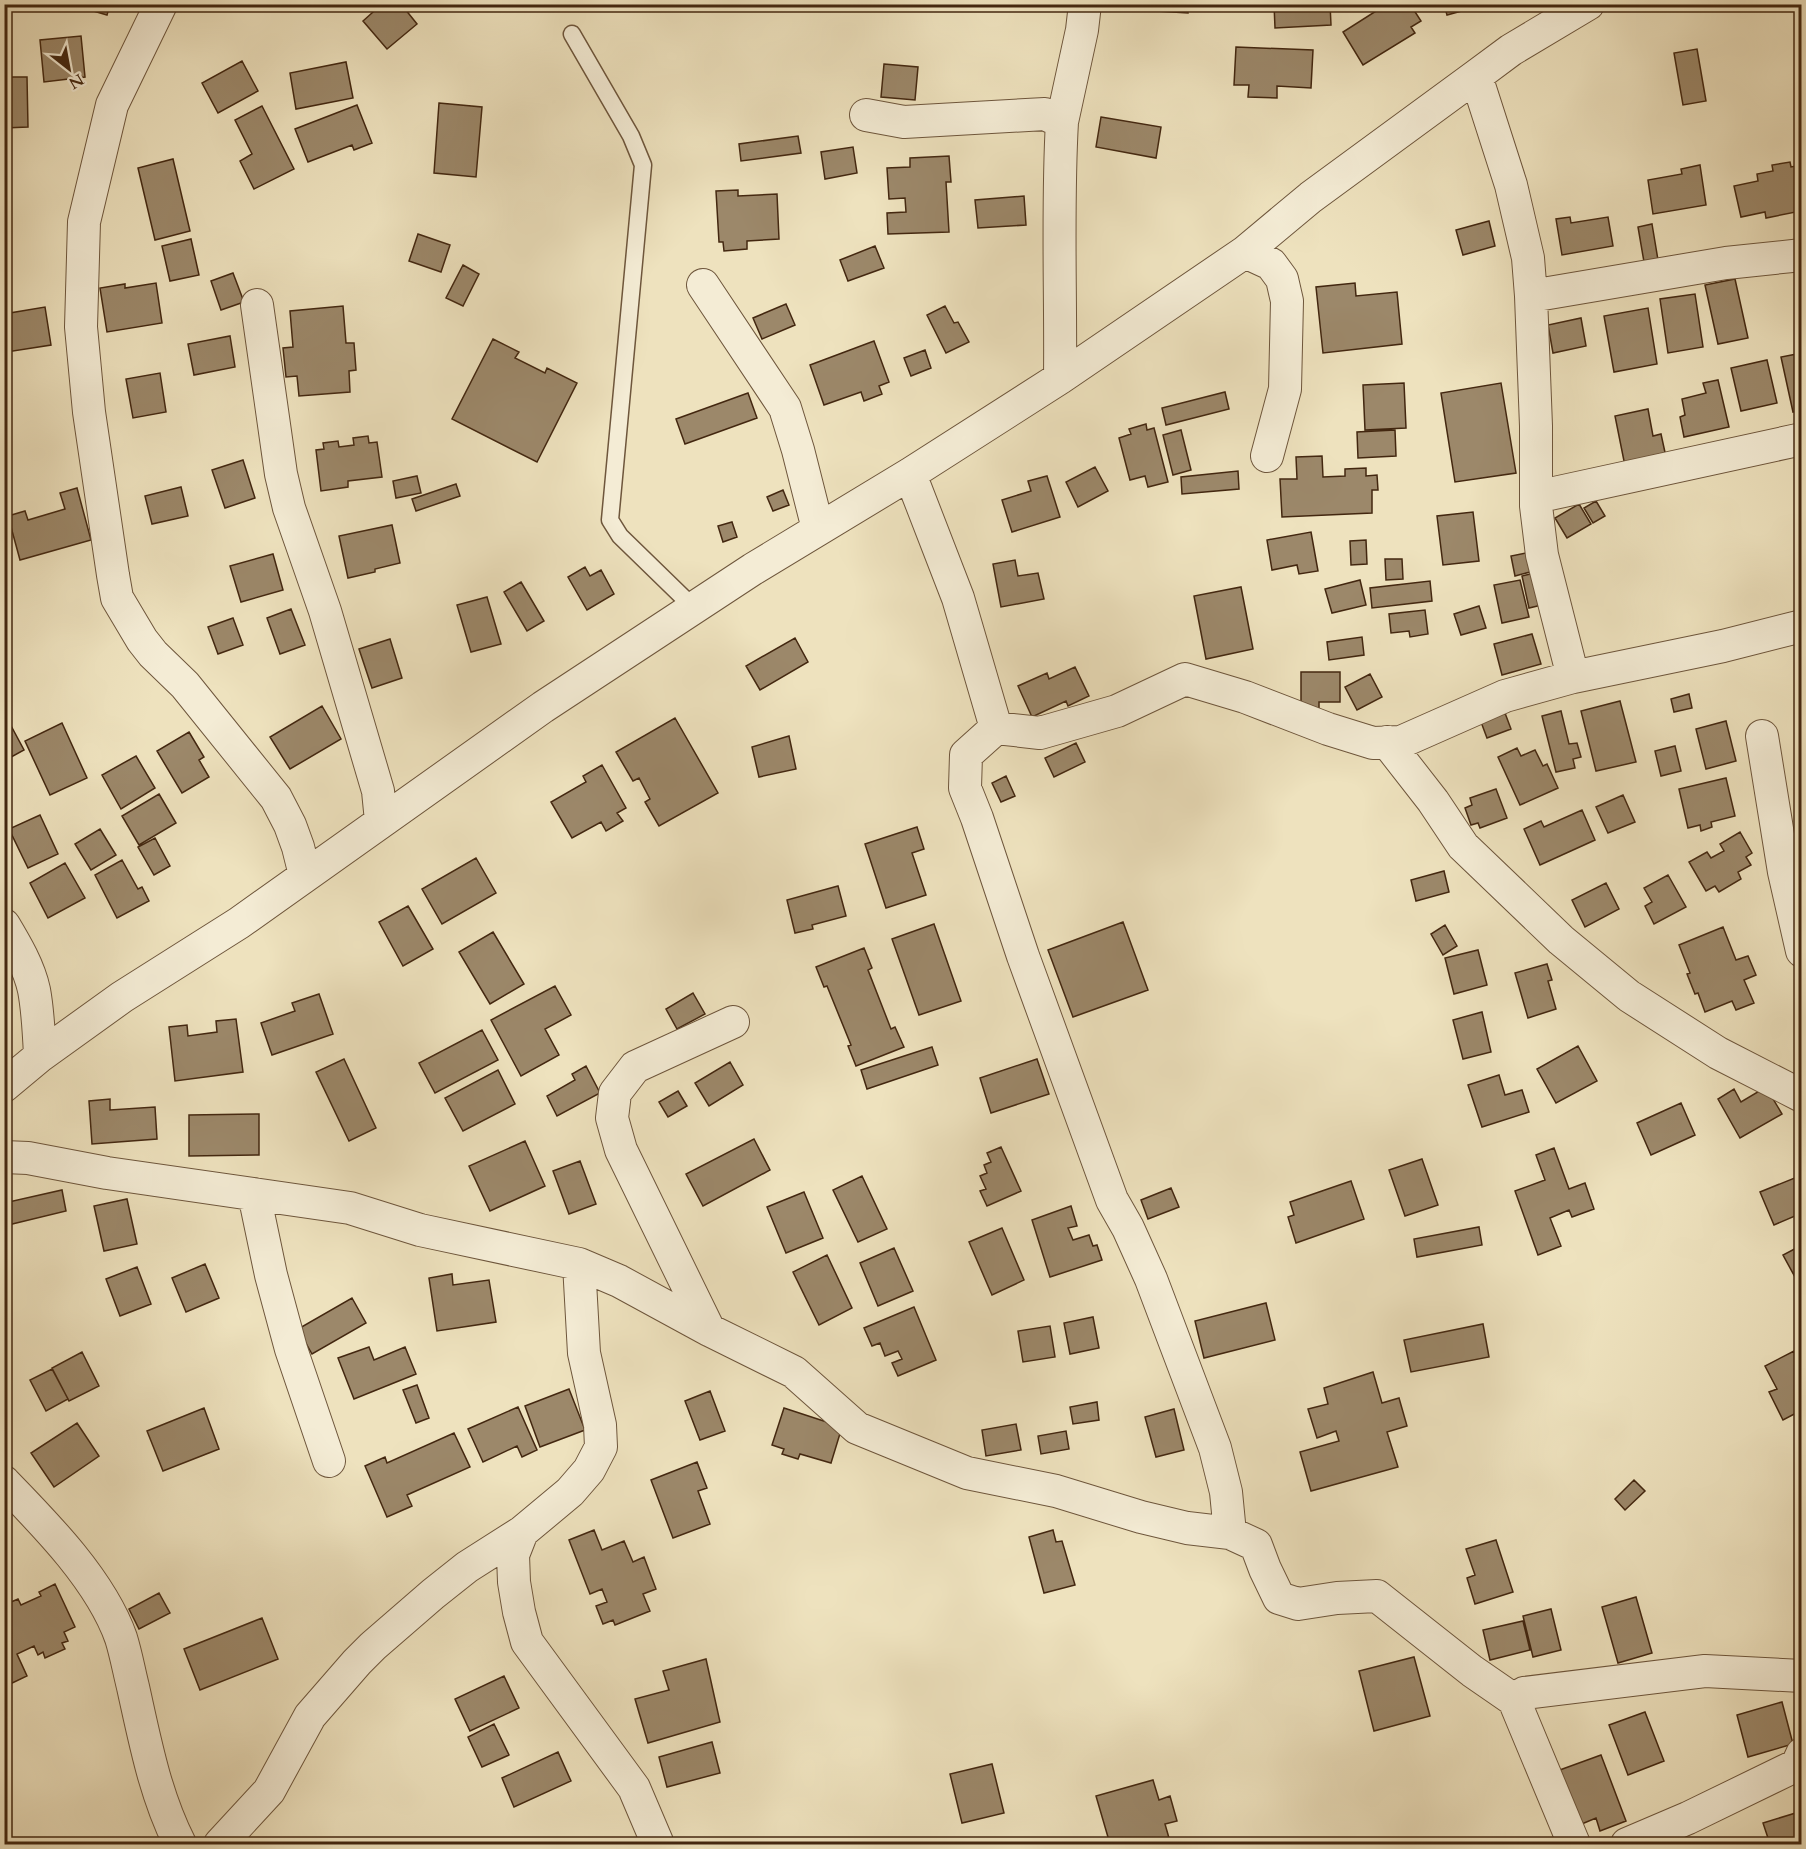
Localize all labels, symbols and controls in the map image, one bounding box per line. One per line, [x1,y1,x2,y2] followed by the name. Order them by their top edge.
[39,39,99,99] north arrow
[64,68,88,94] text: N

